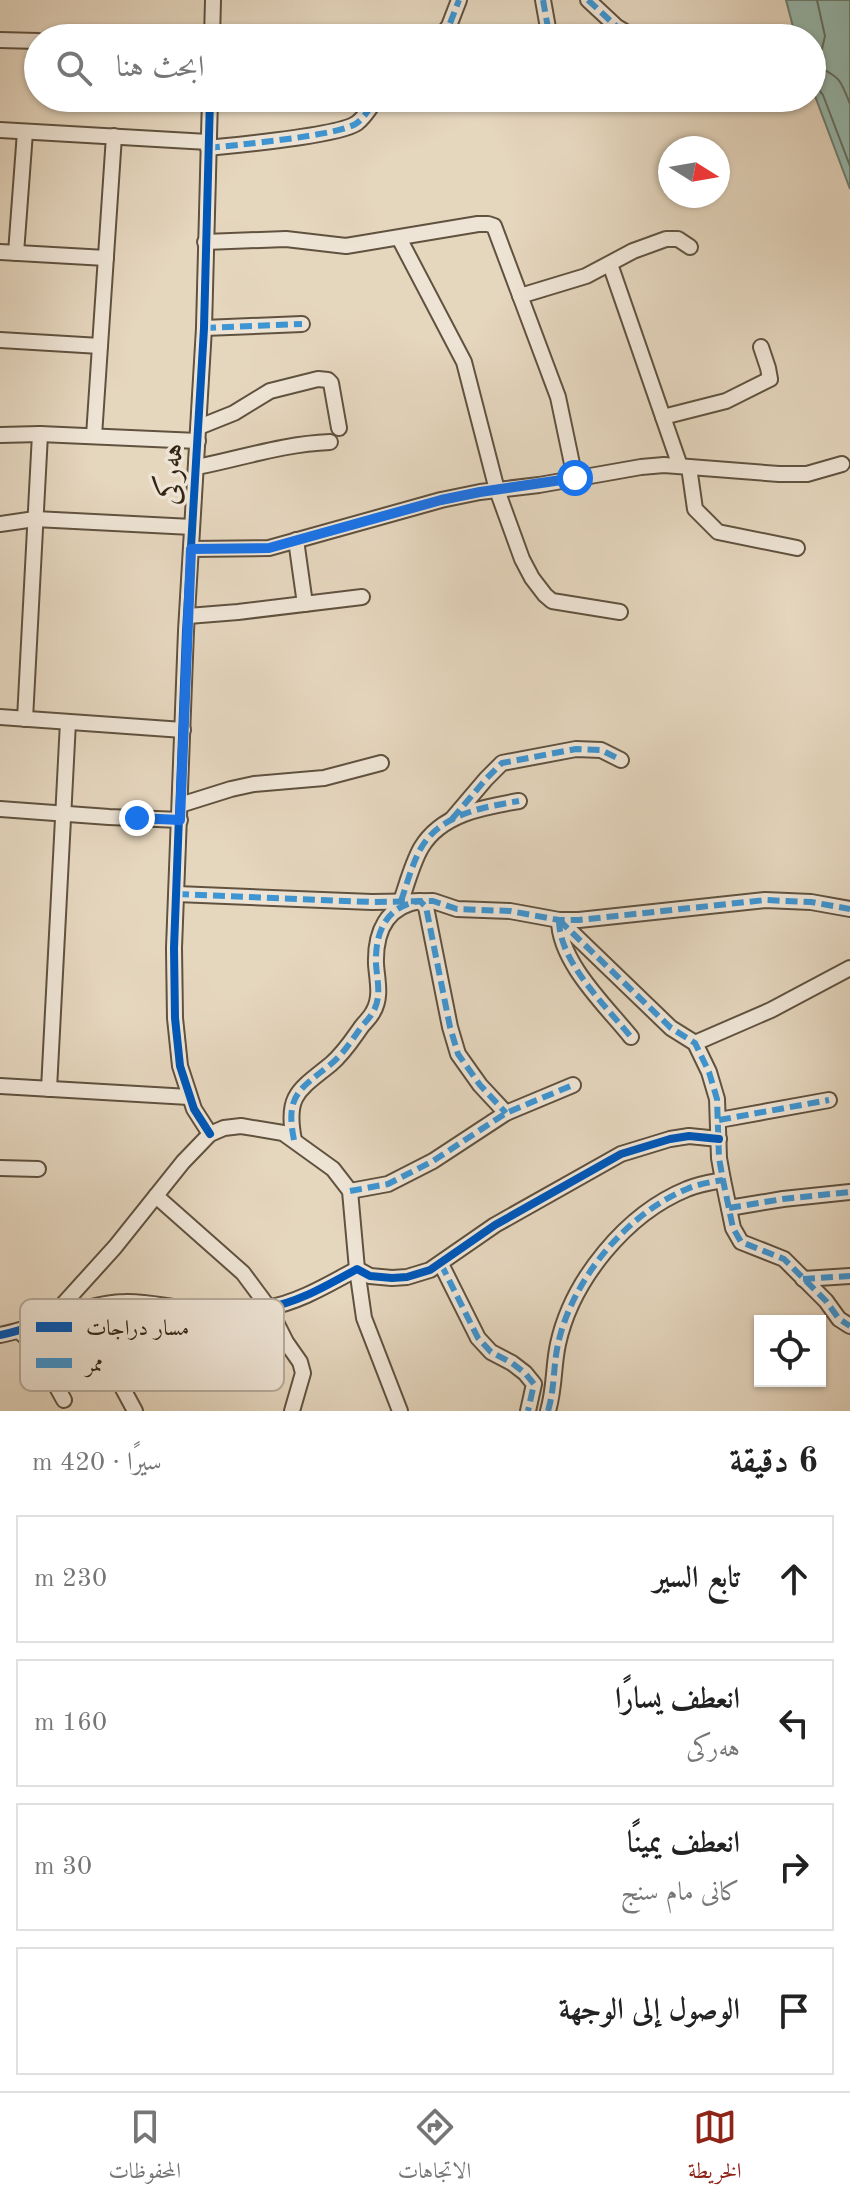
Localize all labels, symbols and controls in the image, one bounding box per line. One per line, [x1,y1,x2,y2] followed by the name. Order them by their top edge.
[24,24,826,112] search box
[52,46,96,90] icon: search
[116,53,204,83] text: ابحث هنا
[658,136,730,208] north arrow
[149,442,189,506] street label: هەرکی
[557,460,593,496] route start
[119,800,155,836] route end
[20,1299,284,1391] legend
[754,1315,826,1387] map controls
[754,1315,826,1387] button: locate
[86,1318,189,1341] text: مسار دراجات
[84,1354,104,1378] text: ممر
[729,1445,818,1479] text: 6 دقيقة
[32,1450,162,1476] text: سيرًا · 420 m
[772,1557,816,1601] icon: ahead
[653,1564,740,1594] text: تابع السير
[34,1566,107,1592] text: 230 m
[615,1685,740,1715] text: انعطف يسارًا
[772,1701,816,1745] icon: left
[34,1710,107,1736] text: 160 m
[686,1736,740,1762] text: هەرکی
[627,1829,740,1859] text: انعطف يمينًا
[772,1845,816,1889] icon: right
[34,1854,92,1880] text: 30 m
[621,1880,740,1906] text: کانی مام سنج
[772,1989,816,2033] icon: arrive
[559,1996,740,2026] text: الوصول إلى الوجهة
[108,2105,181,2192] tab: المحفوظات
[398,2105,471,2192] tab: الاتجاهات
[688,2105,742,2192] tab: الخريطة

